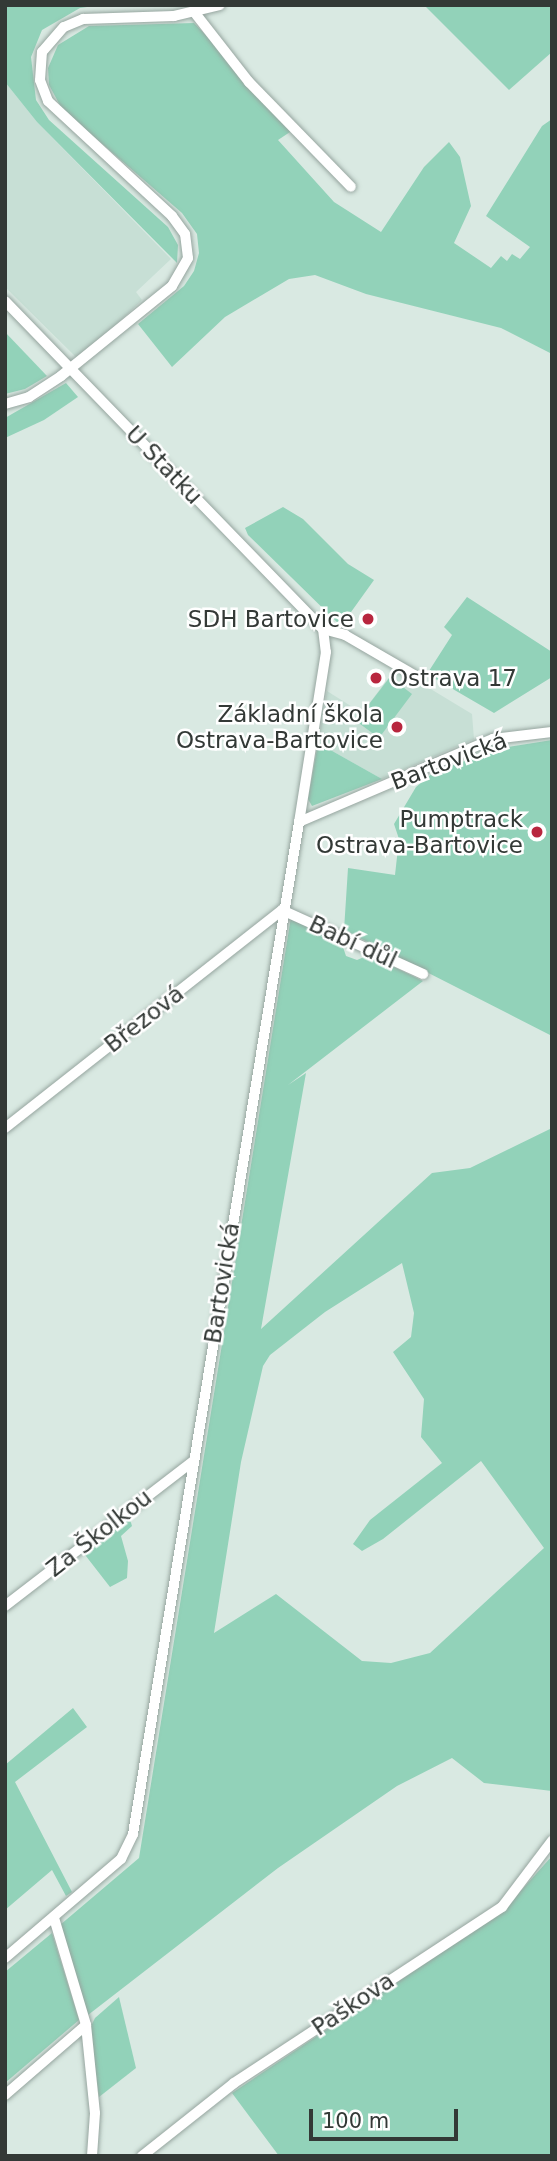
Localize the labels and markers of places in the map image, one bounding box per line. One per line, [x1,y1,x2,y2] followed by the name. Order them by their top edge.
[188,605,354,633] place label: SDH Bartovice
[360,611,376,627] marker: SDH Bartovice
[390,664,517,692] place label: Ostrava 17
[368,670,384,686] marker: Ostrava 17
[176,700,383,754] place label: Základní škola Ostrava-Bartovice
[389,719,405,735] marker: Základní škola Ostrava-Bartovice
[316,805,523,859] place label: Pumptrack Ostrava-Bartovice
[529,824,545,840] marker: Pumptrack Ostrava-Bartovice

